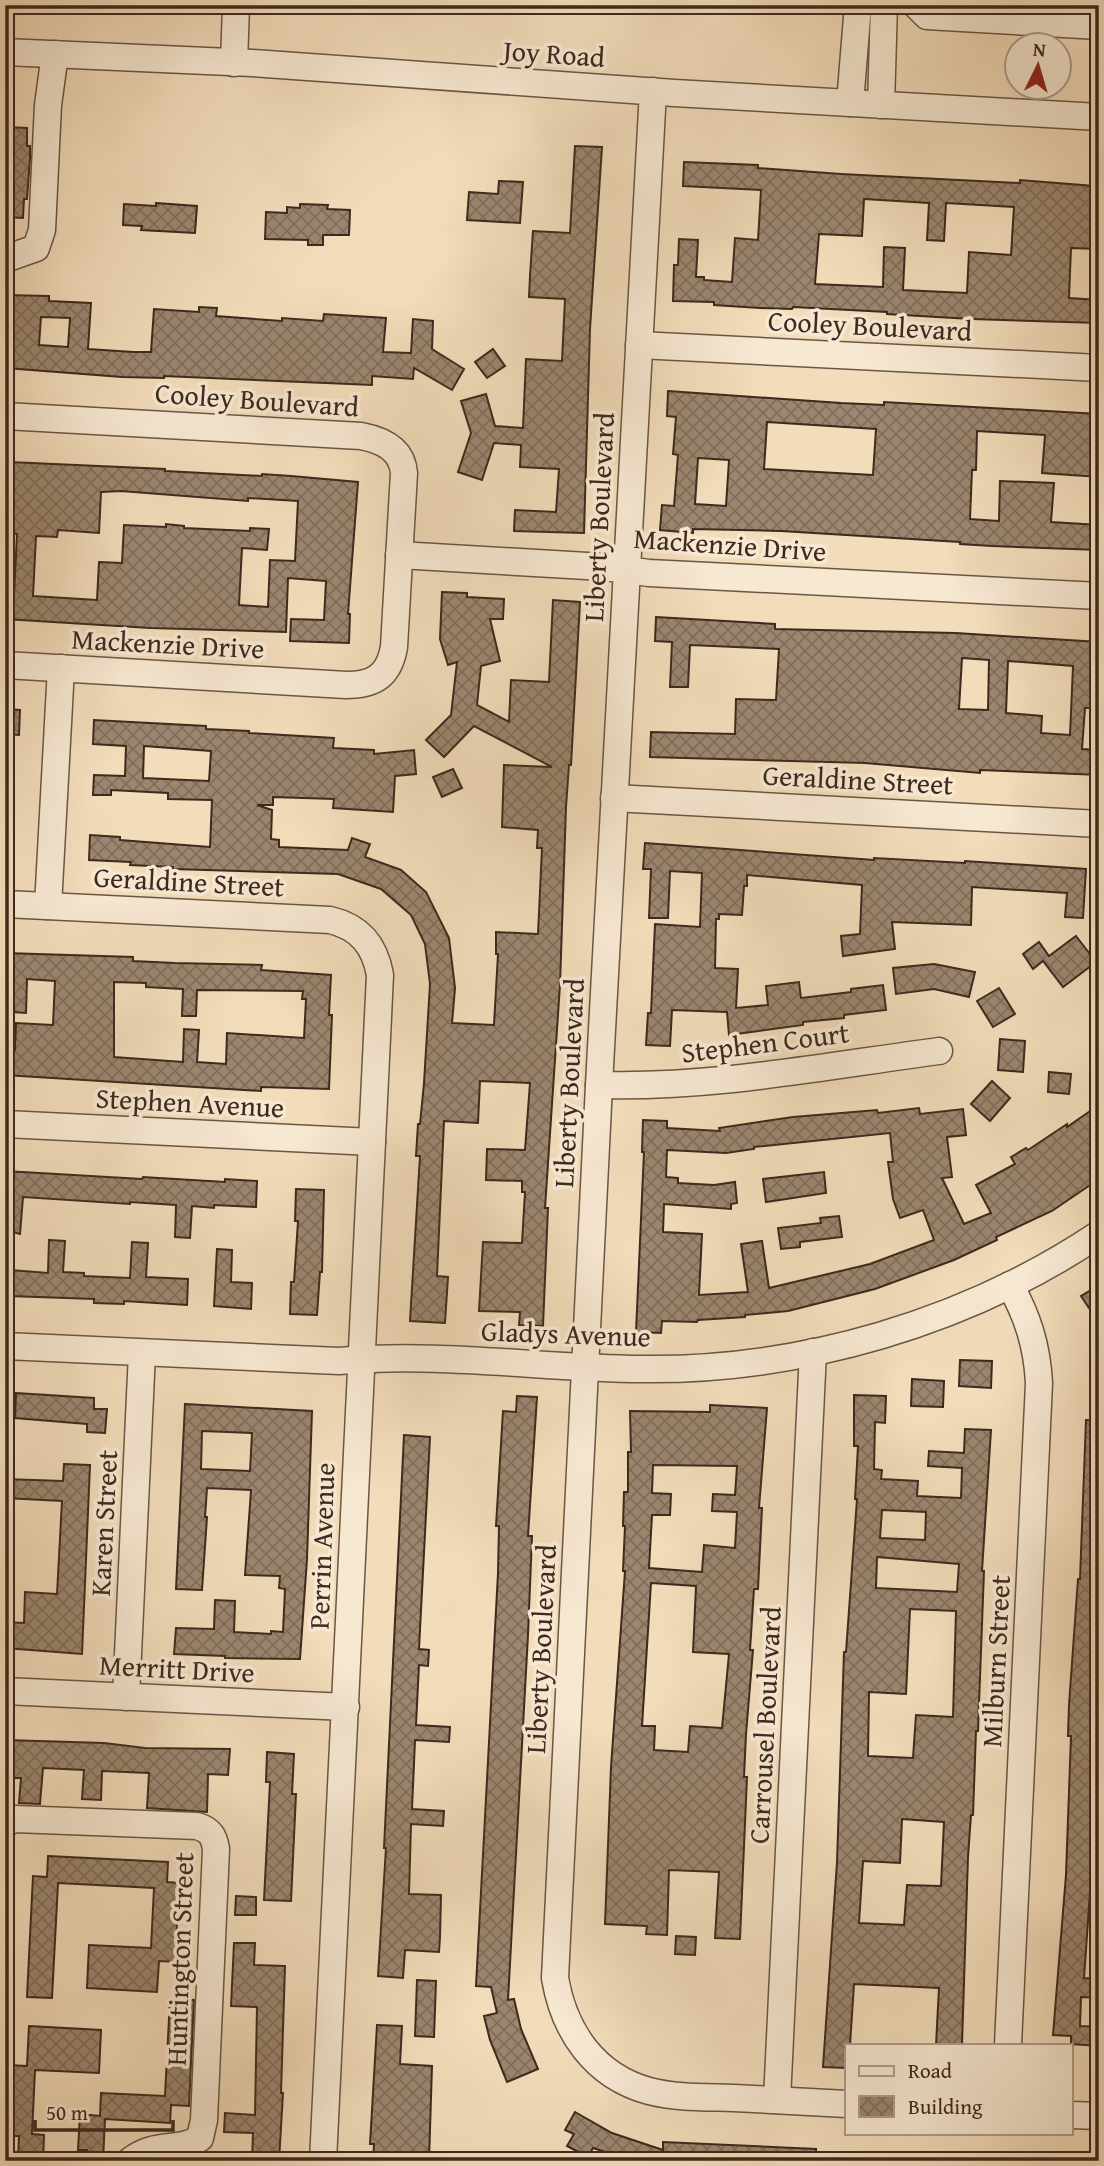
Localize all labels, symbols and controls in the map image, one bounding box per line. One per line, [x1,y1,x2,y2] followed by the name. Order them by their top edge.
[499,29,606,77] street label: Joy Road
[1002,32,1072,102] north arrow
[1032,35,1047,64] text: N
[767,299,973,351] street label: Cooley Boulevard
[154,371,360,427] street label: Cooley Boulevard
[572,411,624,623] street label: Liberty Boulevard
[632,517,828,571] street label: Mackenzie Drive
[71,617,265,669] street label: Mackenzie Drive
[762,754,954,804] street label: Geraldine Street
[93,856,285,906] street label: Geraldine Street
[542,977,594,1189] street label: Liberty Boulevard
[679,1011,851,1073] street label: Stephen Court
[95,1077,285,1127] street label: Stephen Avenue
[480,1310,652,1356] street label: Gladys Avenue
[79,1449,127,1597] street label: Karen Street
[298,1462,344,1630] street label: Perrin Avenue
[514,1543,566,1755] street label: Liberty Boulevard
[970,1574,1020,1748] street label: Milburn Street
[737,1605,791,1845] street label: Carrousel Boulevard
[98,1643,256,1693] street label: Merritt Drive
[155,1851,203,2067] street label: Huntington Street
[845,2044,1072,2134] legend
[908,2055,953,2086] text: Road
[35,2089,173,2133] scale bar
[908,2091,983,2122] text: Building
[46,2097,88,2128] text: 50 m

